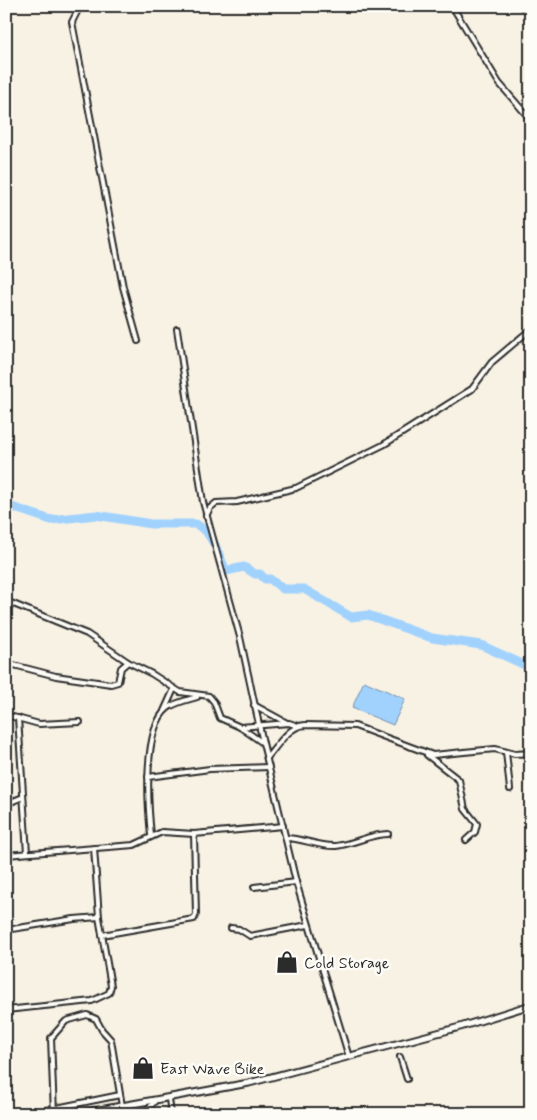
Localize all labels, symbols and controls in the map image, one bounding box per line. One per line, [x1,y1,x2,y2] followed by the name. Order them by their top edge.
[274,949,300,975] shop icon: Cold Storage
[304,953,390,974] place label: Cold Storage
[130,1055,156,1081] shop icon: East Wave Bike
[160,1059,264,1080] place label: East Wave Bike

